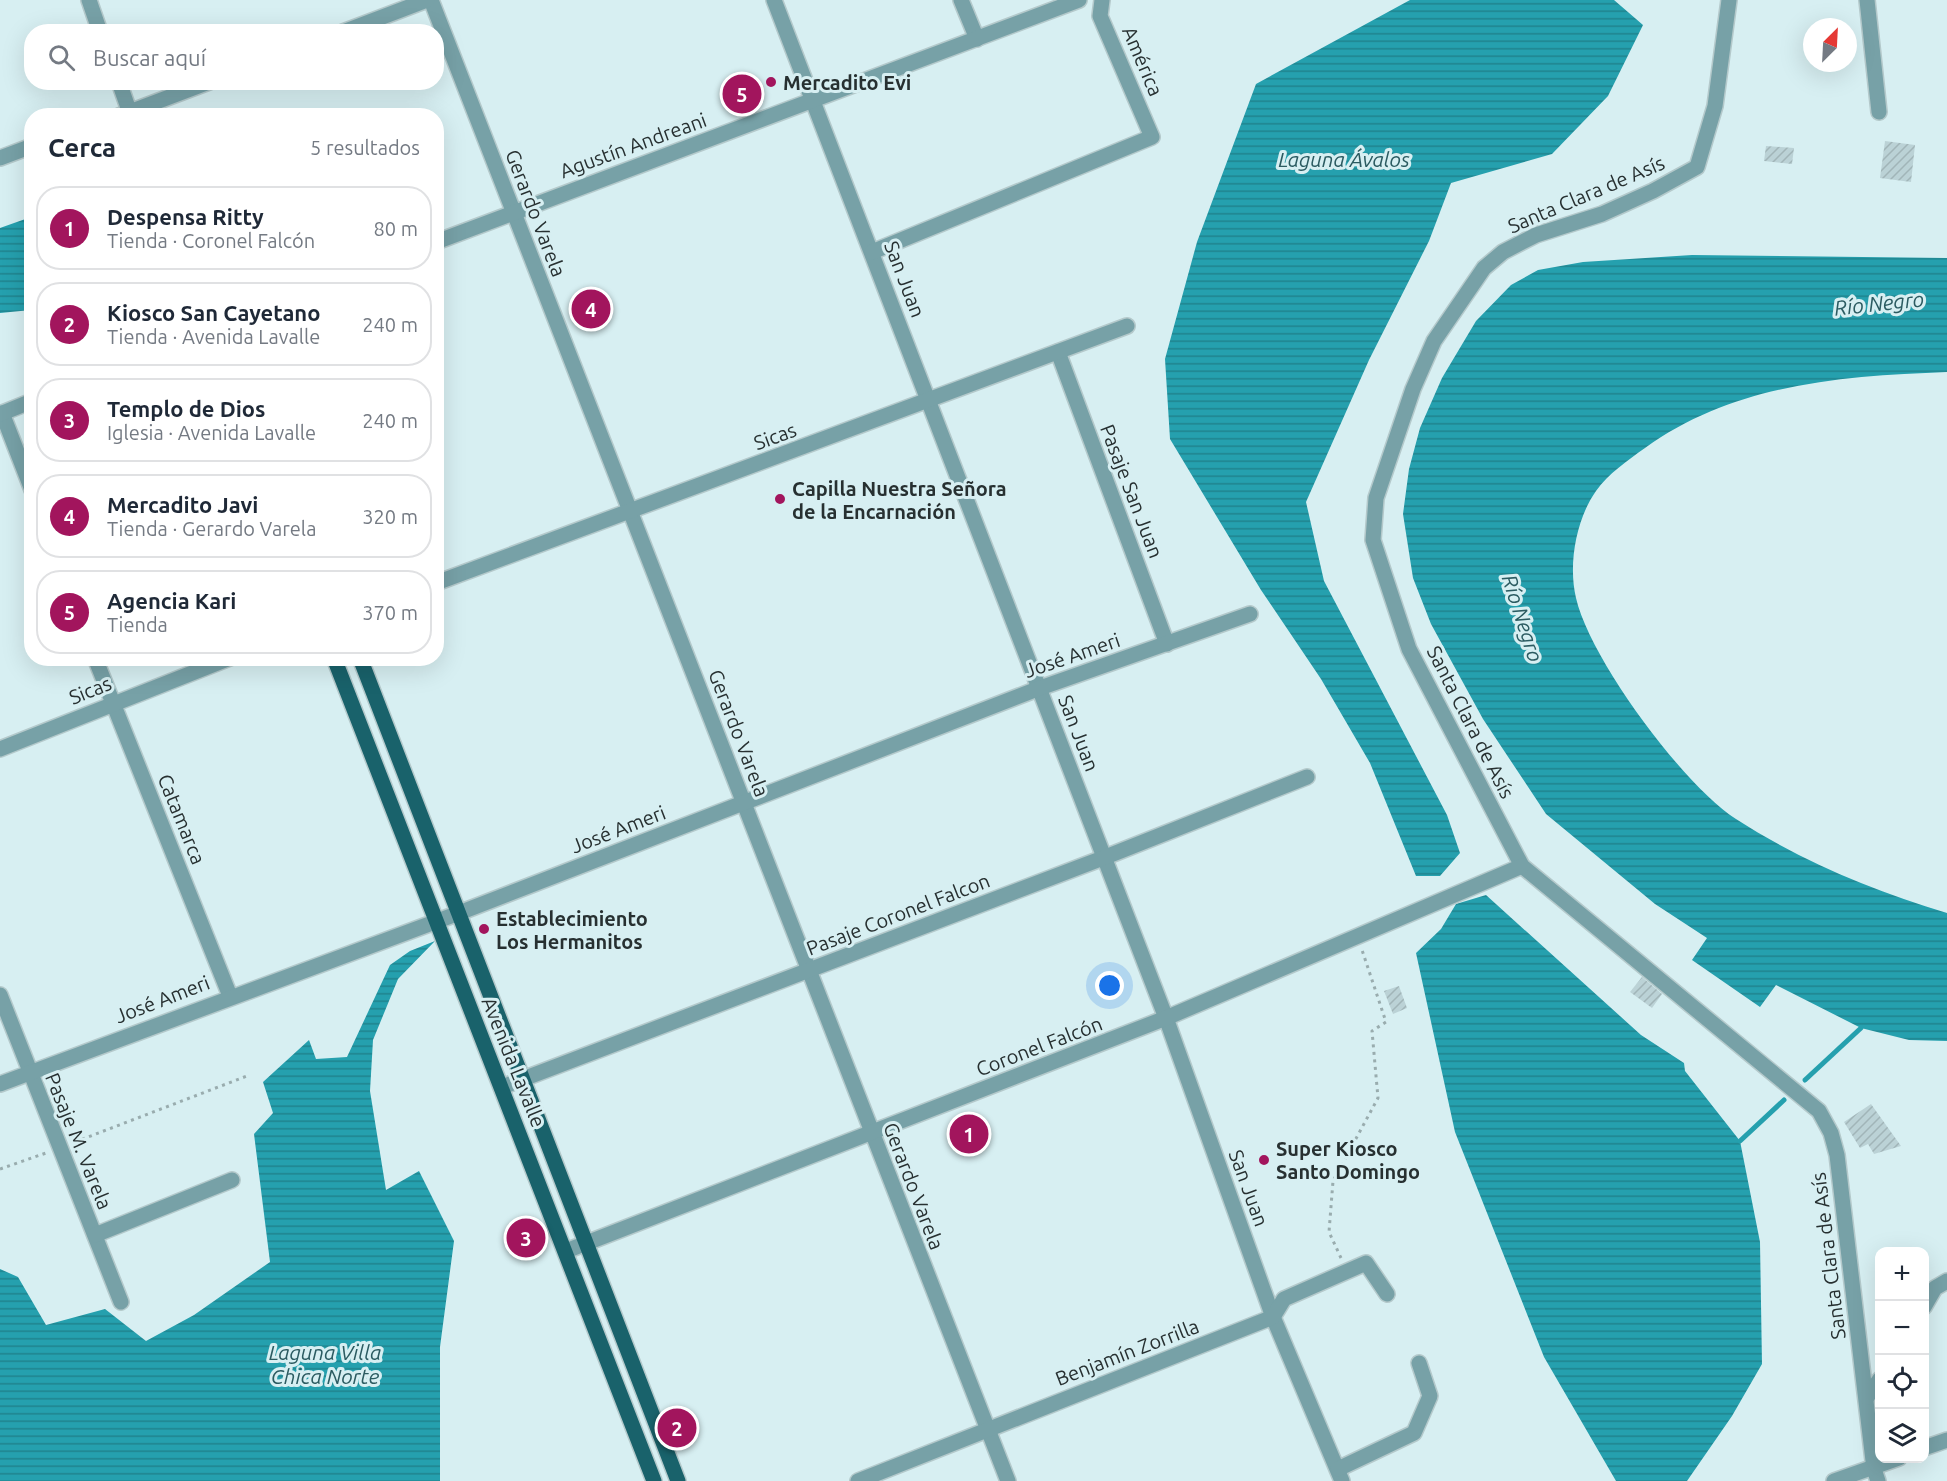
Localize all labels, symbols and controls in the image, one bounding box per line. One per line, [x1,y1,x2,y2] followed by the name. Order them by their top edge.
[1803,18,1857,72] north arrow
[1118,23,1168,99] street label: América
[24,24,444,90] search box
[45,41,78,74] icon: search
[93,45,206,70] text: Buscar aquí
[783,71,911,94] place label: Mercadito Evi
[722,72,762,116] pin: 5
[764,75,778,89] marker: Mercadito Evi
[556,108,710,182] street label: Agustín Andreani
[48,133,116,162] text: Cerca
[310,136,420,159] text: 5 resultados
[501,146,571,280] street label: Gerardo Varela
[1278,147,1410,171] water label: Laguna Ávalos
[1504,151,1668,237] street label: Santa Clara de Asís
[107,204,264,229] text: Despensa Ritty
[64,217,75,240] text: 1
[374,217,418,240] text: 80 m
[107,229,315,252] text: Tienda · Coronel Falcón
[880,238,930,320] street label: San Juan
[572,286,610,332] pin: 4
[1833,286,1925,320] water label: Río Negro
[107,300,320,325] text: Kiosco San Cayetano
[64,313,75,336] text: 2
[362,313,418,336] text: 240 m
[107,325,320,348] text: Tienda · Avenida Lavalle
[107,396,265,421] text: Templo de Dios
[64,409,75,432] text: 3
[362,409,418,432] text: 240 m
[751,418,799,454] street label: Sicas
[107,421,316,444] text: Iglesia · Avenida Lavalle
[1096,421,1168,561] street label: Pasaje San Juan
[792,477,1007,523] place label: Capilla Nuestra Señora de la Encarnación
[107,492,258,517] text: Mercadito Javi
[773,492,787,506] marker: Capilla Nuestra Señora de la Encarnación
[64,505,75,528] text: 4
[362,505,418,528] text: 320 m
[107,517,316,540] text: Tienda · Gerardo Varela
[1498,571,1548,665] water label: Río Negro
[107,588,236,613] text: Agencia Kari
[64,601,75,624] text: 5
[362,601,418,624] text: 370 m
[107,613,168,636] text: Tienda
[1021,628,1123,682] street label: José Ameri
[1423,642,1519,802] street label: Santa Clara de Asís
[704,666,774,800] street label: Gerardo Varela
[66,671,114,709] street label: Sicas
[1054,692,1104,774] street label: San Juan
[153,771,211,867] street label: Catamarca
[567,800,669,858] street label: José Ameri
[803,868,993,960] street label: Pasaje Coronel Falcon
[496,907,648,953] place label: Establecimiento Los Hermanitos
[477,922,491,936] marker: Establecimiento Los Hermanitos
[111,970,213,1028] street label: José Ameri
[1095,971,1124,1000] your location
[477,994,551,1130] street label: Avenida Lavalle
[973,1011,1105,1081] street label: Coronel Falcón
[41,1069,117,1213] street label: Pasaje M. Varela
[950,1112,988,1156] pin: 1
[879,1119,949,1253] street label: Gerardo Varela
[1276,1137,1420,1183] place label: Super Kiosco Santo Domingo
[1225,1147,1273,1229] street label: San Juan
[1257,1153,1271,1167] marker: Super Kiosco Santo Domingo
[1806,1171,1850,1341] street label: Santa Clara de Asís
[506,1216,546,1260] pin: 3
[1875,1247,1929,1463] map controls
[1875,1247,1929,1301] button: +
[1875,1301,1929,1355] button: −
[1052,1314,1202,1390] street label: Benjamín Zorrilla
[269,1340,381,1388] water label: Laguna Villa Chica Norte
[1875,1355,1929,1409] button: locate
[658,1406,696,1450] pin: 2
[1875,1409,1929,1463] button: layers

